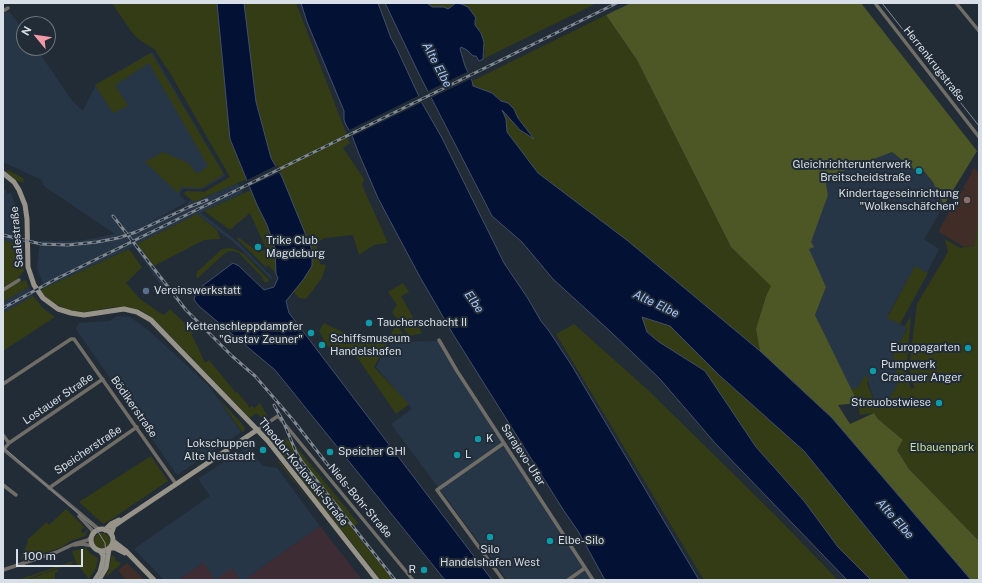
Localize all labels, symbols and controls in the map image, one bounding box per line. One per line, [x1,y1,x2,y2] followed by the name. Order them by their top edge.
[16,16,56,56] north arrow
[19,24,34,37] text: N
[901,24,967,104] street label: Herrenkrugstraße
[419,40,455,90] water label: Alte Elbe
[792,158,911,184] place label: Gleichrichterunterwerk Breitscheidstraße
[914,166,924,176] marker: Gleichrichterunterwerk Breitscheidstraße
[838,187,959,213] place label: Kindertageseinrichtung "Wolkenschäfchen"
[962,195,972,205] marker: Kindertageseinrichtung "Wolkenschäfchen"
[8,206,26,268] street label: Saalestraße
[266,234,325,260] place label: Trike Club Magdeburg
[253,242,263,252] marker: Trike Club Magdeburg
[154,284,241,298] place label: Vereinswerkstatt
[141,286,151,296] marker: Vereinswerkstatt
[631,287,681,321] water label: Alte Elbe
[461,288,487,316] water label: Elbe
[377,316,467,330] place label: Taucherschacht II
[364,318,374,328] marker: Taucherschacht II
[186,320,303,346] place label: Kettenschleppdampfer "Gustav Zeuner"
[306,328,316,338] marker: Kettenschleppdampfer "Gustav Zeuner"
[330,332,410,358] place label: Schiffsmuseum Handelshafen
[317,340,327,350] marker: Schiffsmuseum Handelshafen
[890,341,960,355] place label: Europagarten
[963,343,973,353] marker: Europagarten
[881,358,962,384] place label: Pumpwerk Cracauer Anger
[868,366,878,376] marker: Pumpwerk Cracauer Anger
[20,371,96,427] street label: Lostauer Straße
[108,374,160,440] street label: Bödikerstraße
[851,396,931,410] place label: Streuobstwiese
[934,398,944,408] marker: Streuobstwiese
[255,415,351,529] street label: Theodor-Kozlowski-Straße
[498,422,548,488] street label: Sarajevo-Ufer
[52,423,124,477] street label: Speicherstraße
[486,432,494,446] place label: K
[473,434,483,444] marker: K
[184,437,255,463] place label: Lokschuppen Alte Neustadt
[910,441,974,455] park label: Elbauenpark
[258,445,268,455] marker: Lokschuppen Alte Neustadt
[338,445,406,459] place label: Speicher GHI
[325,447,335,457] marker: Speicher GHI
[465,448,471,462] place label: L
[452,450,462,460] marker: L
[325,461,395,541] street label: Niels-Bohr-Straße
[873,496,917,542] water label: Alte Elbe
[485,532,495,542] marker: Silo Handelshafen West
[558,534,604,548] place label: Elbe-Silo
[545,536,555,546] marker: Elbe-Silo
[18,541,85,567] scale bar
[440,543,540,569] place label: Silo Handelshafen West
[23,549,56,563] text: 100 m
[409,563,416,577] place label: R
[419,565,429,575] marker: R

